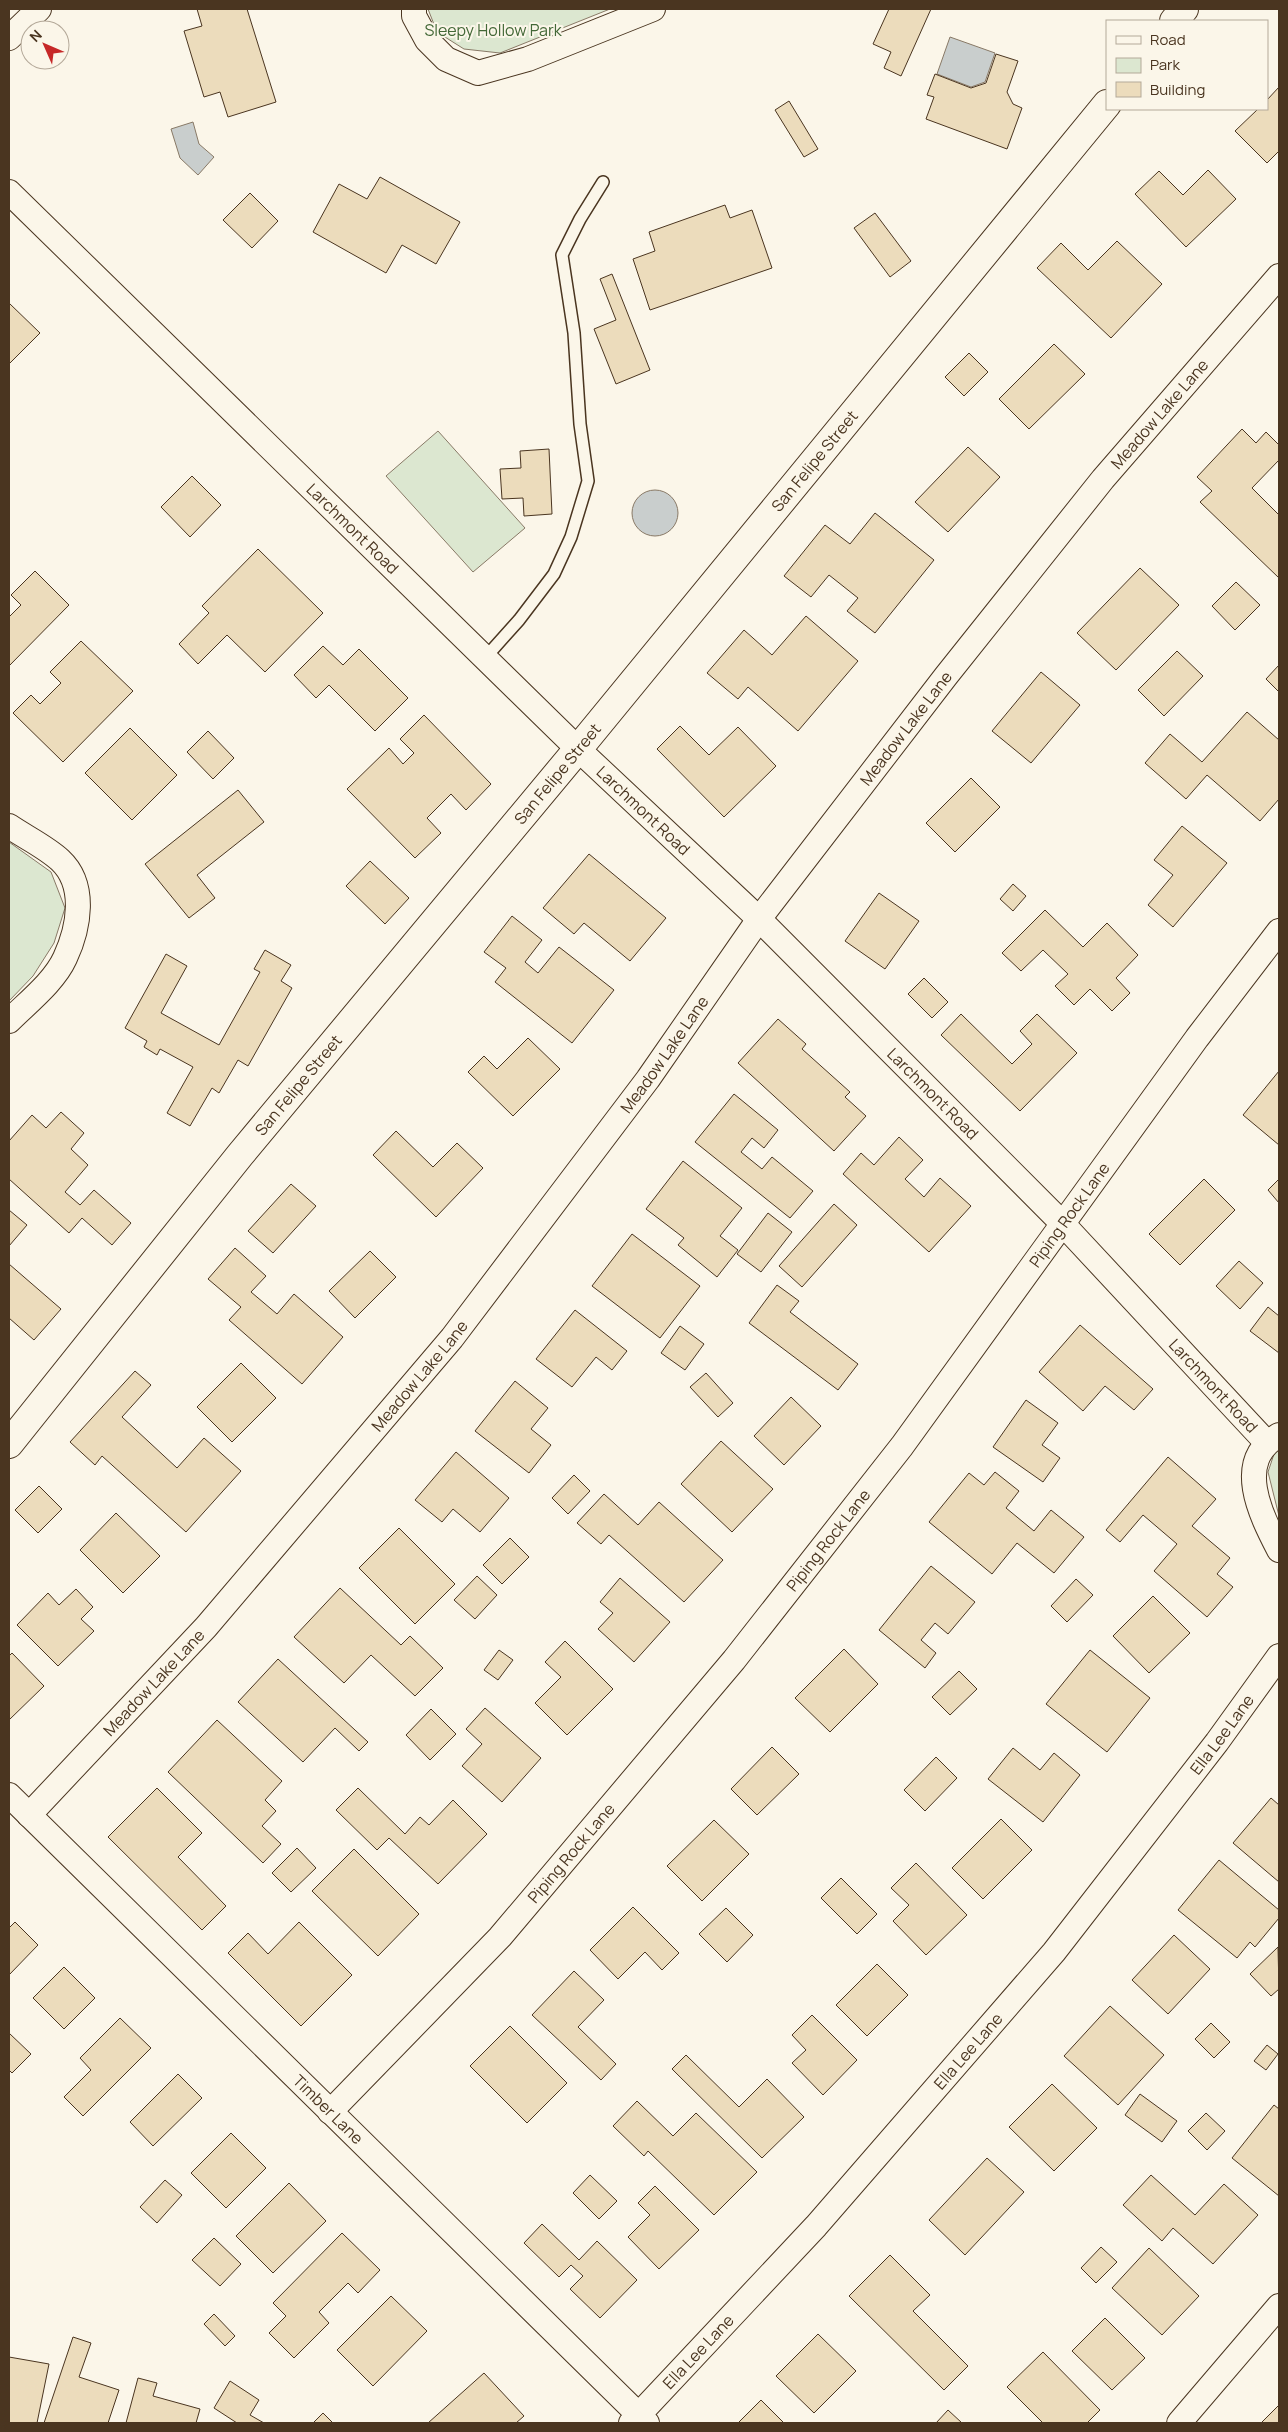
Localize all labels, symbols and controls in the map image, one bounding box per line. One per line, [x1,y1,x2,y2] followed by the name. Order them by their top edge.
[424,19,563,41] park label: Sleepy Hollow Park
[20,20,70,70] north arrow
[1106,20,1268,110] legend
[25,25,46,46] text: N
[1150,29,1186,50] text: Road
[1150,54,1180,75] text: Park
[1150,79,1205,100] text: Building
[1106,354,1213,474] street label: Meadow Lake Lane
[766,405,863,516] street label: San Felipe Street
[302,478,404,579] street label: Larchmont Road
[855,666,957,790] street label: Meadow Lake Lane
[509,719,606,829] street label: San Felipe Street
[592,761,695,860] street label: Larchmont Road
[615,991,713,1118] street label: Meadow Lake Lane
[250,1030,347,1140] street label: San Felipe Street
[882,1043,984,1144] street label: Larchmont Road
[1024,1158,1115,1272] street label: Piping Rock Lane
[366,1316,473,1436] street label: Meadow Lake Lane
[1164,1334,1263,1437] street label: Larchmont Road
[781,1484,875,1596] street label: Piping Rock Lane
[98,1624,209,1741] street label: Meadow Lake Lane
[1185,1690,1259,1779] street label: Ella Lee Lane
[522,1798,620,1908] street label: Piping Rock Lane
[929,2008,1007,2094] street label: Ella Lee Lane
[288,2070,368,2149] street label: Timber Lane
[658,2310,739,2394] street label: Ella Lee Lane

